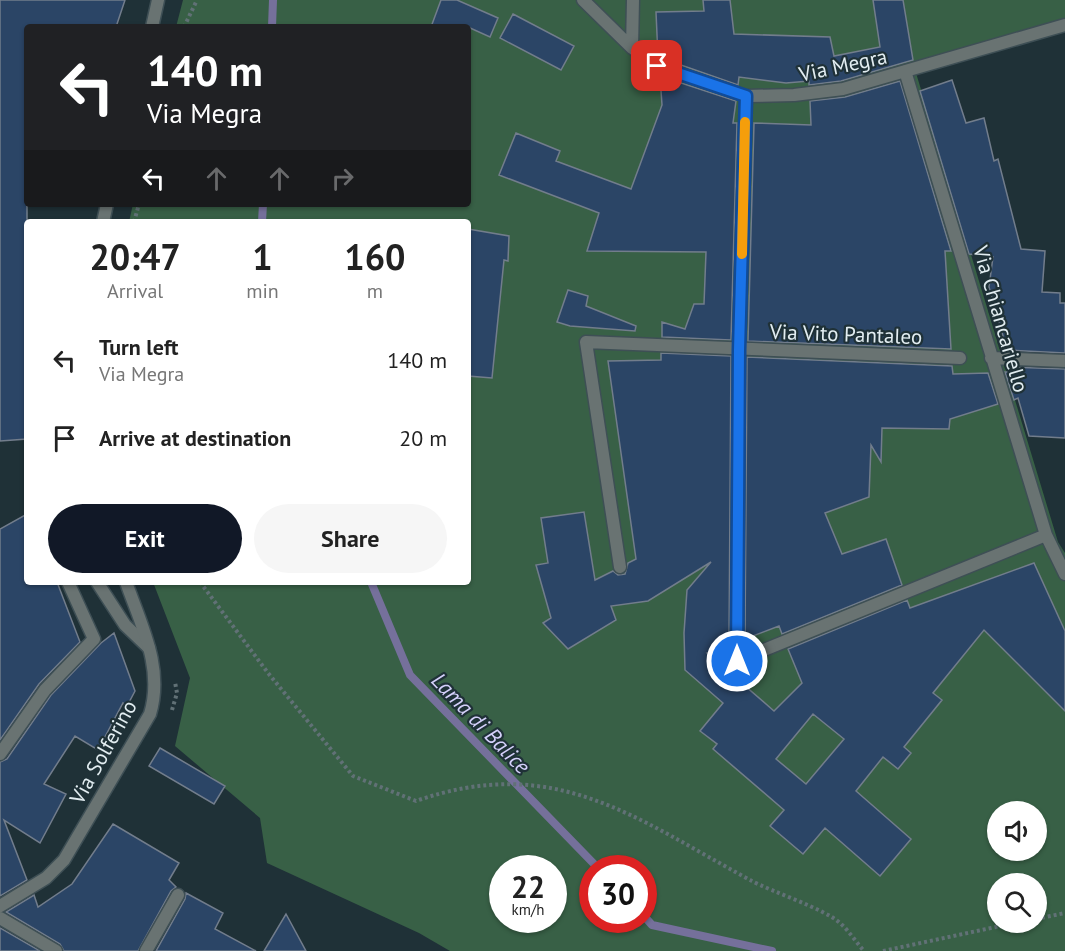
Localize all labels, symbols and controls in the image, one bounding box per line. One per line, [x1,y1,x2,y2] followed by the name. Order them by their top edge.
[631,40,682,91] pin
[795,42,890,88] street label: Via Megra
[147,43,263,98] text: 140 m
[48,48,126,126] icon: left
[640,49,673,82] icon: arrive
[147,96,262,130] text: Via Megra
[137,162,170,195] icon: left
[200,162,233,195] icon: ahead
[263,162,296,195] icon: ahead
[326,162,359,195] icon: right
[89,233,181,280] text: 20:47
[252,233,273,280] text: 1
[344,233,406,280] text: 160
[967,242,1035,396] street label: Via Chiancariello
[107,278,163,304] text: Arrival
[246,278,279,304] text: min
[367,278,383,304] text: m
[768,318,923,350] street label: Via Vito Pantaleo
[99,333,179,361] text: Turn left
[48,344,81,377] icon: left
[387,346,447,374] text: 140 m
[99,361,184,387] text: Via Megra
[48,422,81,455] icon: arrive
[99,424,291,452] text: Arrive at destination
[399,424,447,452] text: 20 m
[48,504,242,573] button: Exit
[254,504,447,573] button: Share
[705,629,769,693] position arrow
[426,666,537,780] water label: Lama di Balice
[63,695,143,810] street label: Via Solferino
[987,801,1047,933] map controls
[987,801,1047,861] button: sound
[579,855,657,933] speed limit sign: 30
[511,867,545,906] text: 22
[987,873,1047,933] button: search
[512,900,544,919] text: km/h

